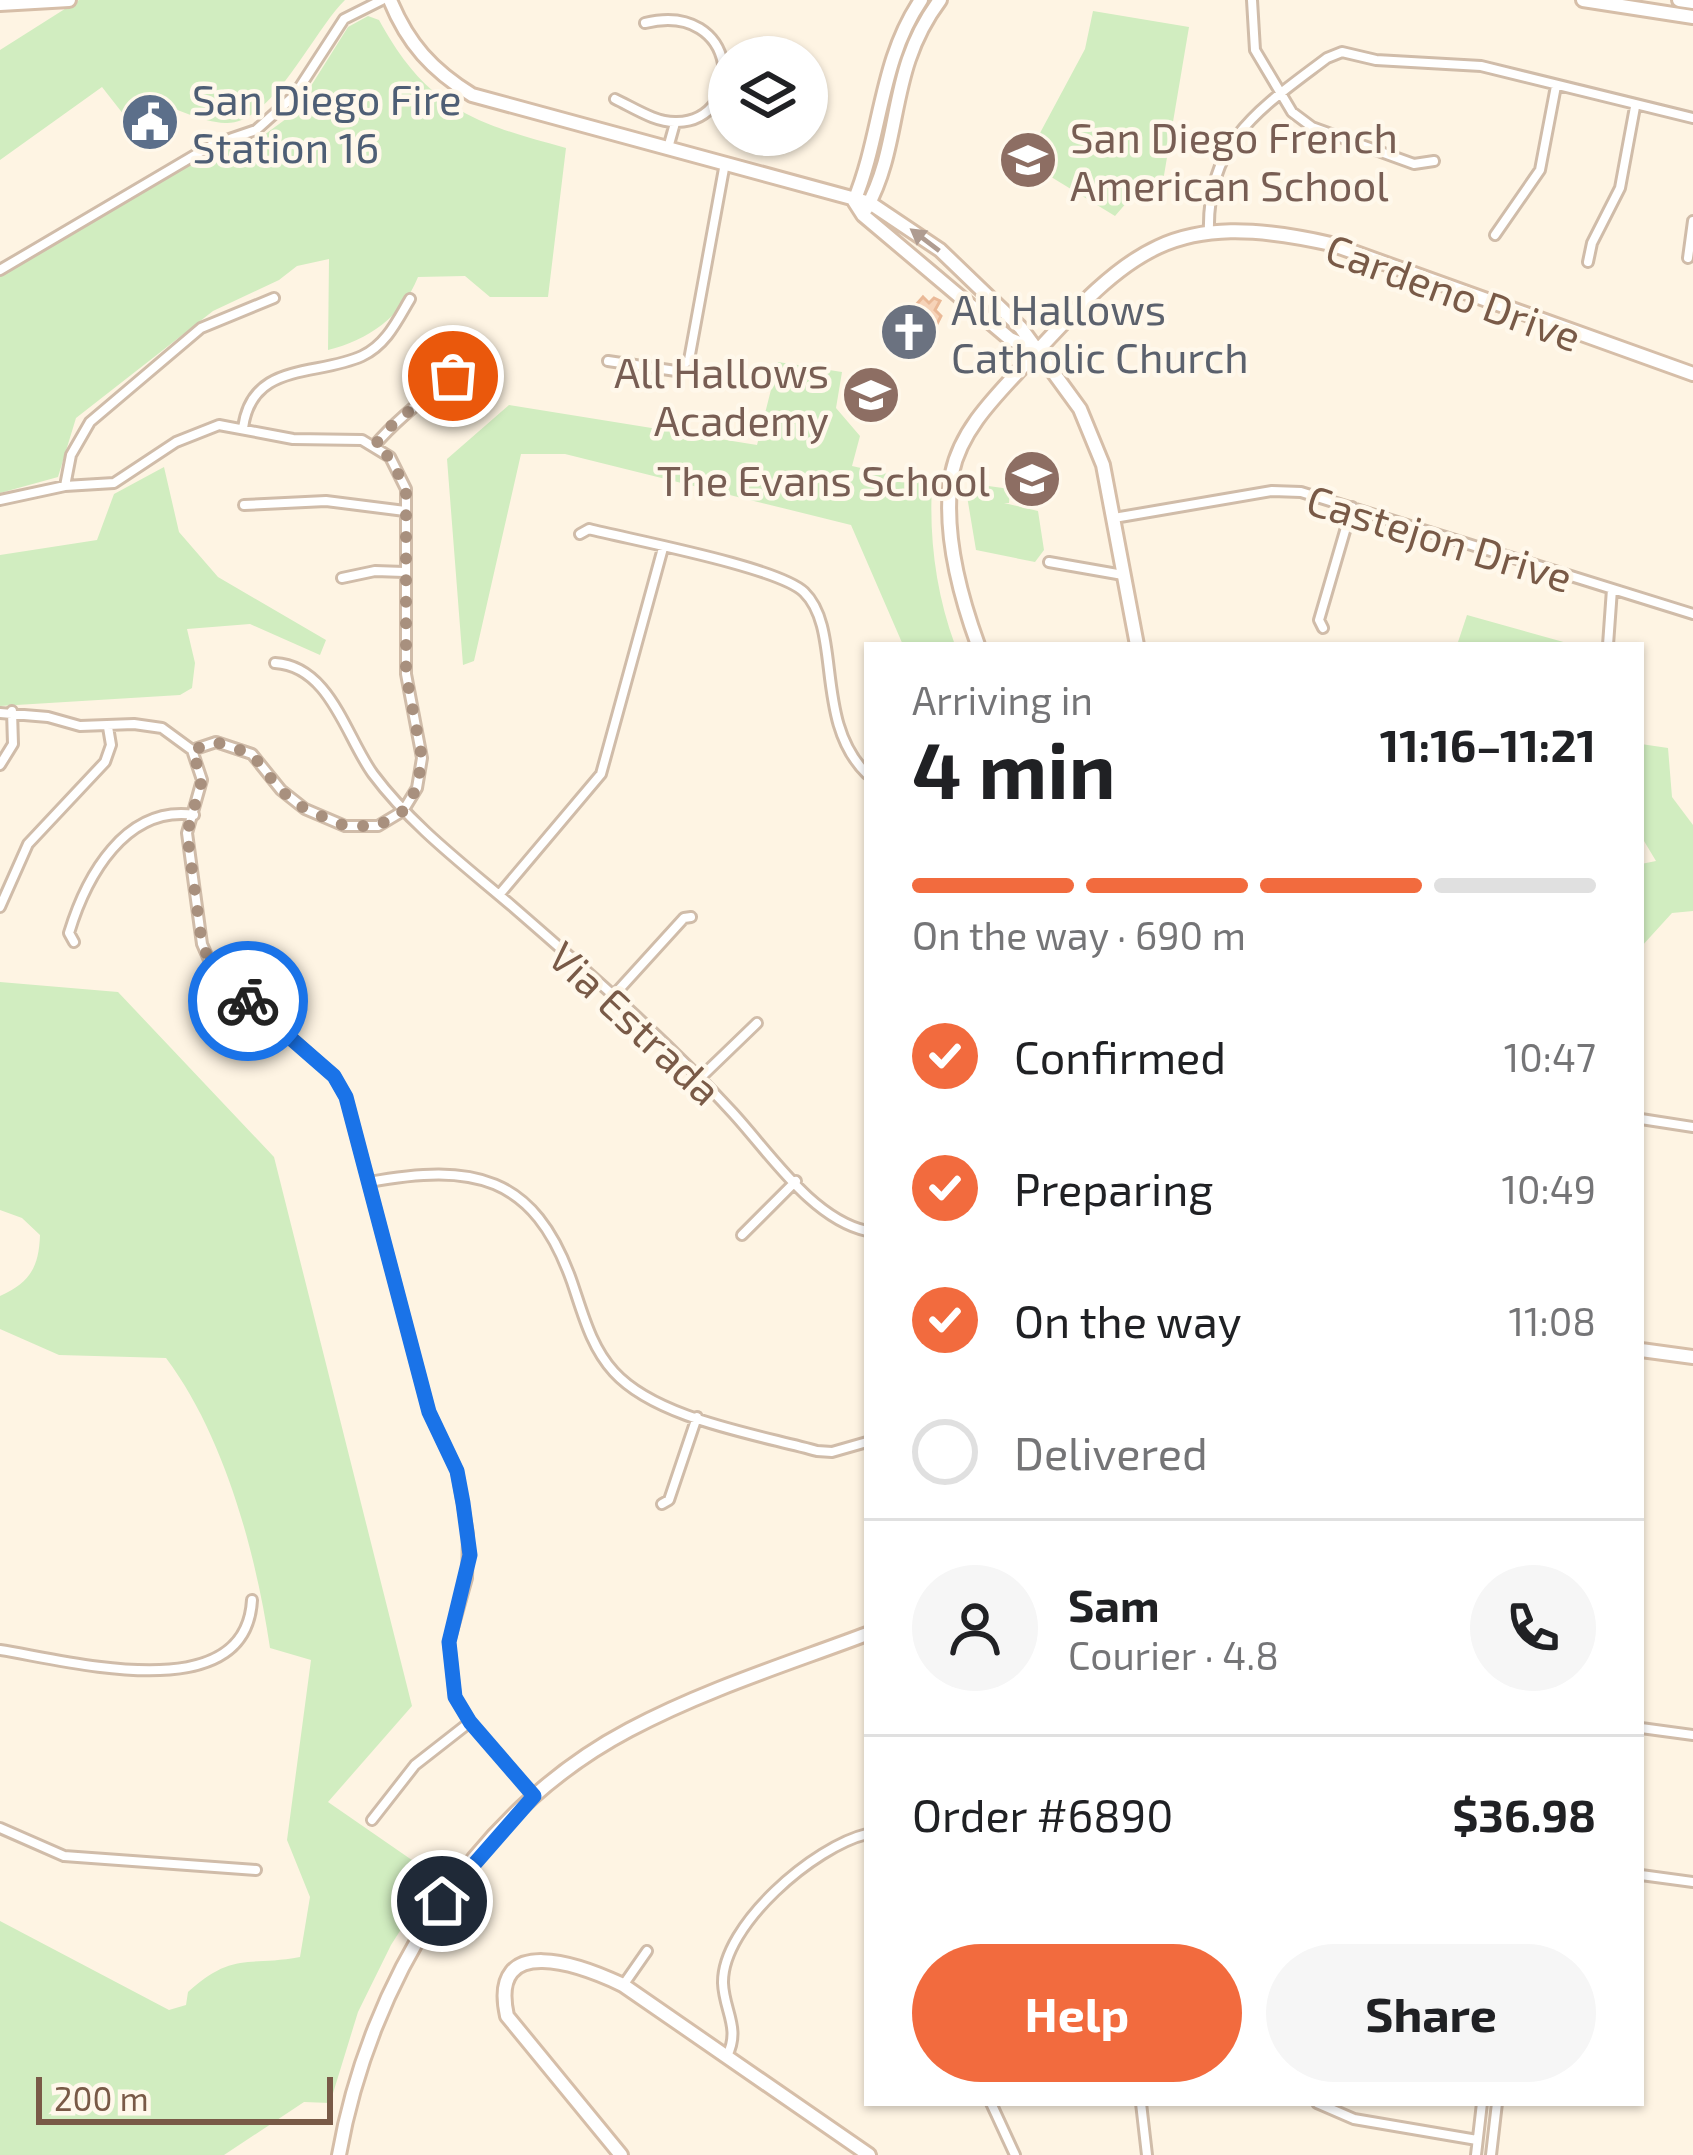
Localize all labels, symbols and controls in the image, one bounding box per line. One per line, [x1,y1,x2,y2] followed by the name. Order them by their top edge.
[708,36,828,156] map controls
[708,36,828,156] button: layers
[192,73,462,171] place label: San Diego Fire Station 16
[119,91,181,153] public building icon: San Diego Fire Station 16
[1070,111,1398,209] place label: San Diego French American School
[997,129,1059,191] school or university icon: San Diego French American School
[1320,222,1588,360] street label: Cardeno Drive
[909,228,941,252] one-way arrow
[951,283,1249,381] place label: All Hallows Catholic Church
[878,301,940,363] church icon: All Hallows Catholic Church
[402,325,504,427] pin
[420,343,486,409] icon: bag
[614,346,829,444] place label: All Hallows Academy
[840,364,902,426] school or university icon: All Hallows Academy
[1001,448,1063,510] school or university icon: The Evans School
[657,454,991,504] place label: The Evans School
[1301,473,1579,602] street label: Castejon Drive
[912,676,1093,723] text: Arriving in
[1380,717,1596,771] text: 11:16–11:21
[912,721,1116,815] text: 4 min
[912,911,1246,958] text: On the way · 690 m
[540,930,732,1114] street label: Via Estrada
[188,941,308,1061] courier
[215,968,281,1034] icon: bike
[912,1023,978,1089] icon: check
[1014,1029,1226,1083] text: Confirmed
[1504,1033,1596,1080] text: 10:47
[912,1155,978,1221] icon: check
[1014,1161,1213,1215] text: Preparing
[1501,1165,1596,1212] text: 10:49
[912,1287,978,1353] icon: check
[1014,1293,1241,1347] text: On the way
[1509,1297,1596,1344] text: 11:08
[1014,1425,1208,1479] text: Delivered
[912,1565,1038,1691] button: person
[1470,1565,1596,1691] button: phone
[1068,1577,1160,1631] text: Sam
[1068,1631,1279,1678] text: Courier · 4.8
[912,1787,1174,1841] text: Order #6890
[1452,1787,1596,1841] text: $36.98
[391,1850,493,1952] pin
[409,1868,475,1934] icon: home
[912,1944,1242,2082] button: Help
[1266,1944,1596,2082] button: Share
[36,2071,333,2124] scale bar
[54,2078,149,2118] text: 200 m

